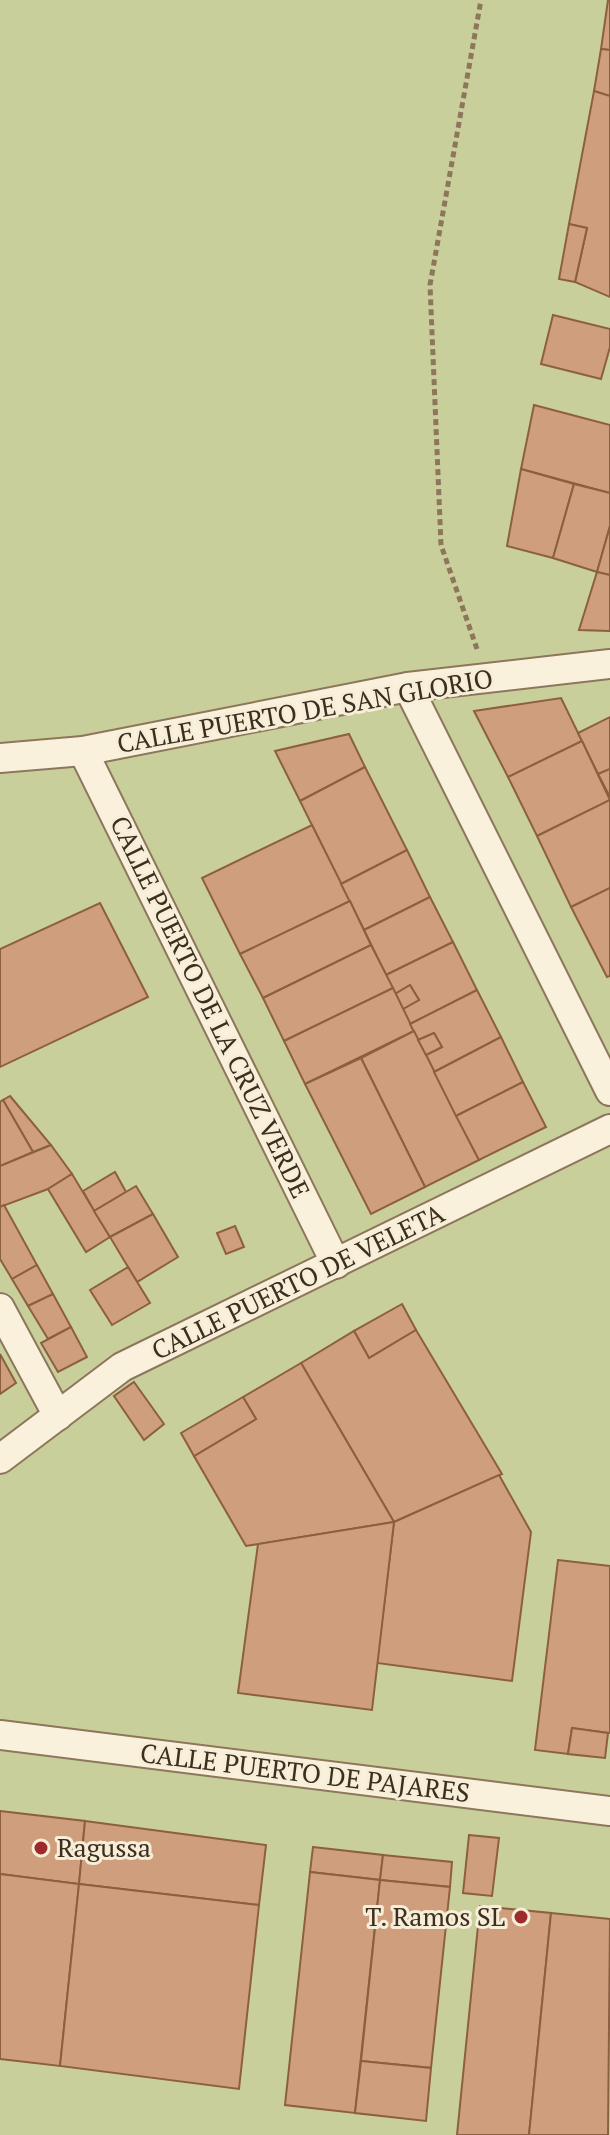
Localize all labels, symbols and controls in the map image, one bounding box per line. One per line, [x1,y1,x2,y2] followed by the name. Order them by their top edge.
[114,660,495,760] street label: CALLE PUERTO DE SAN GLORIO
[103,810,319,1203] street label: CALLE PUERTO DE LA CRUZ VERDE
[146,1195,450,1367] street label: CALLE PUERTO DE VELETA
[138,1735,472,1809] street label: CALLE PUERTO DE PAJARES
[57,1830,151,1864] place label: Ragussa
[32,1839,50,1857] marker: Ragussa
[365,1899,505,1933] place label: T. Ramos SL
[512,1908,530,1926] marker: T. Ramos SL

